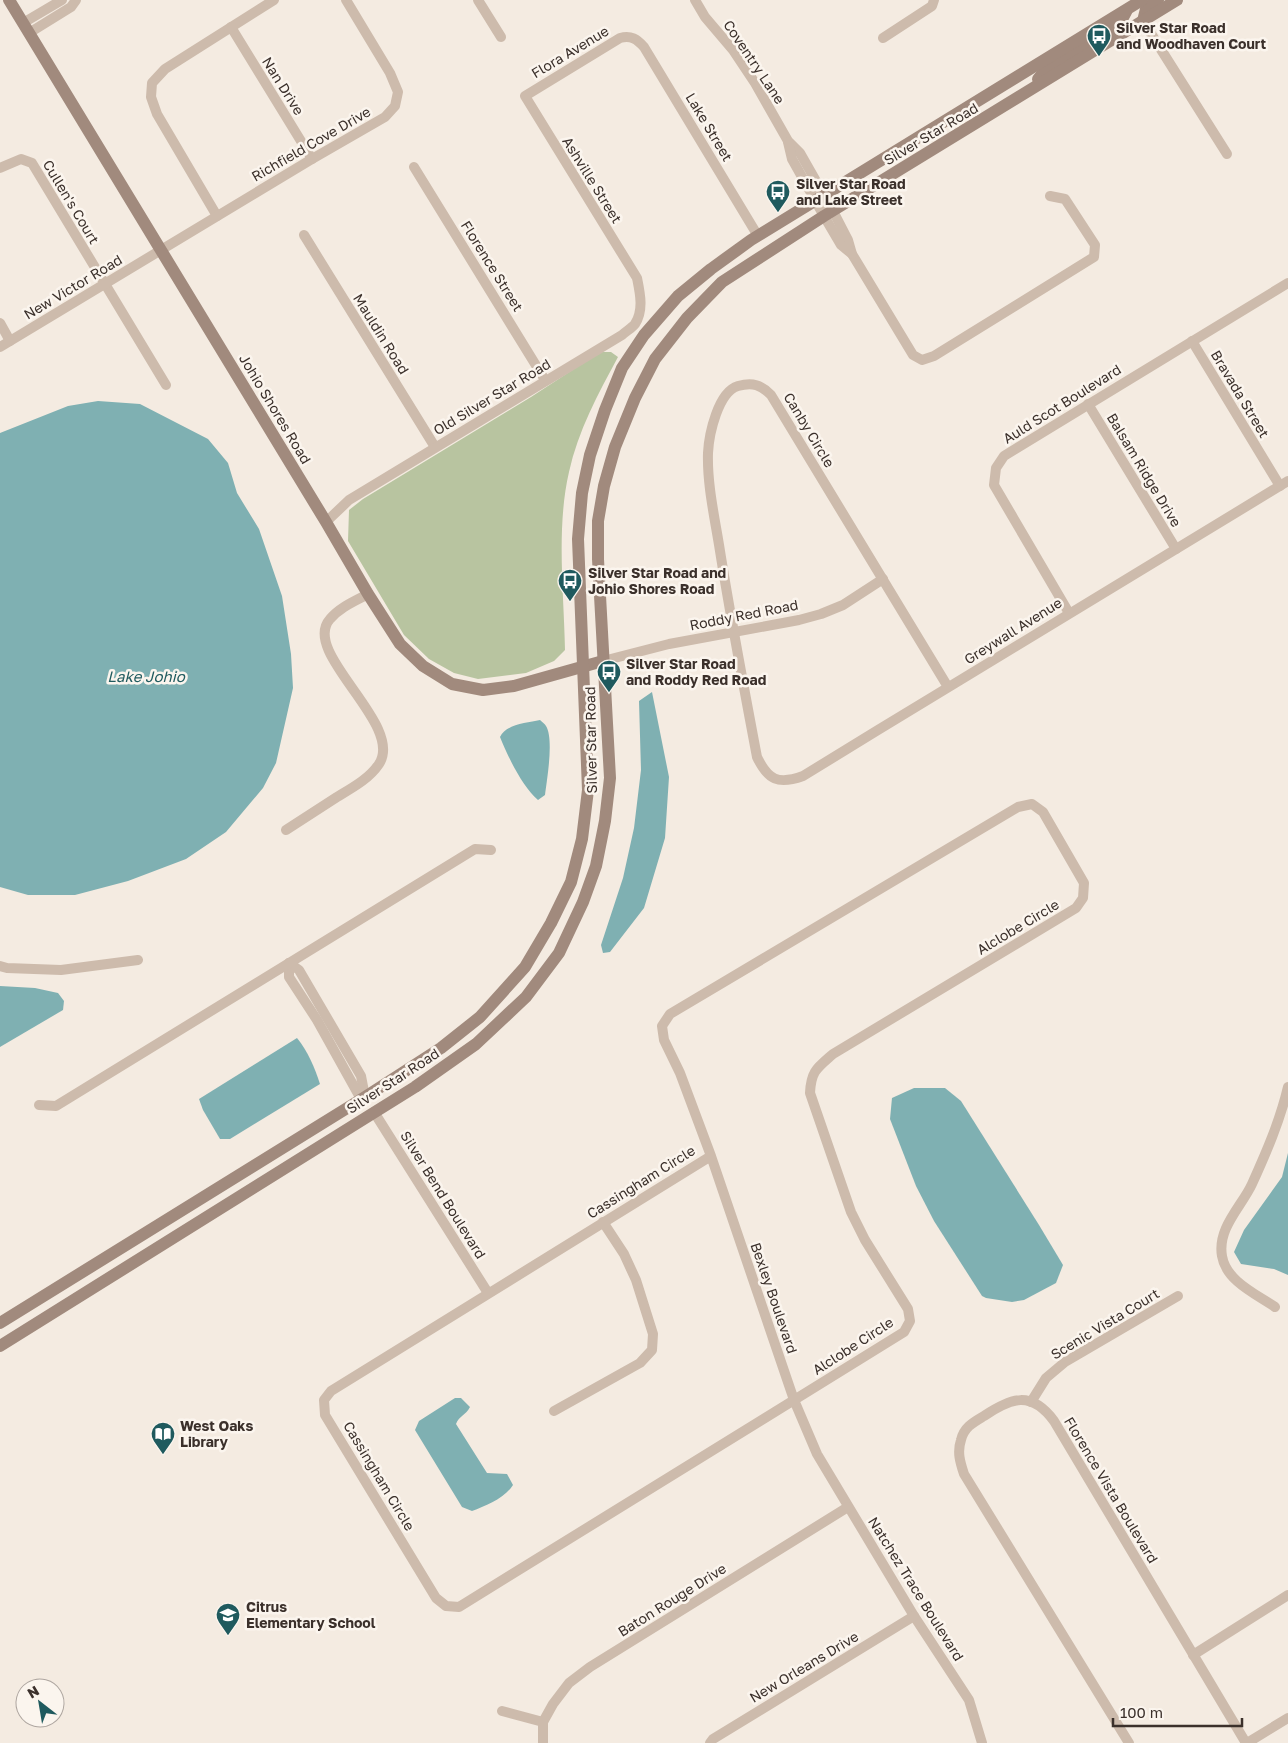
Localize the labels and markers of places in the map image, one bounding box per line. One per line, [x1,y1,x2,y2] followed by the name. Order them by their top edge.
[1116,19,1267,52] place label: Silver Star Road and Woodhaven Court
[1086,23,1112,57] bus stop icon: Silver Star Road and Woodhaven Court
[796,175,906,208] place label: Silver Star Road and Lake Street
[765,179,791,213] bus stop icon: Silver Star Road and Lake Street
[588,564,726,597] place label: Silver Star Road and Johio Shores Road
[557,568,583,602] bus stop icon: Silver Star Road and Johio Shores Road
[626,655,766,688] place label: Silver Star Road and Roddy Red Road
[596,659,622,693] bus stop icon: Silver Star Road and Roddy Red Road
[180,1417,253,1450] place label: West Oaks Library
[150,1421,176,1455] library icon: West Oaks Library
[246,1598,376,1631] place label: Citrus Elementary School
[215,1602,241,1636] school or university icon: Citrus Elementary School

